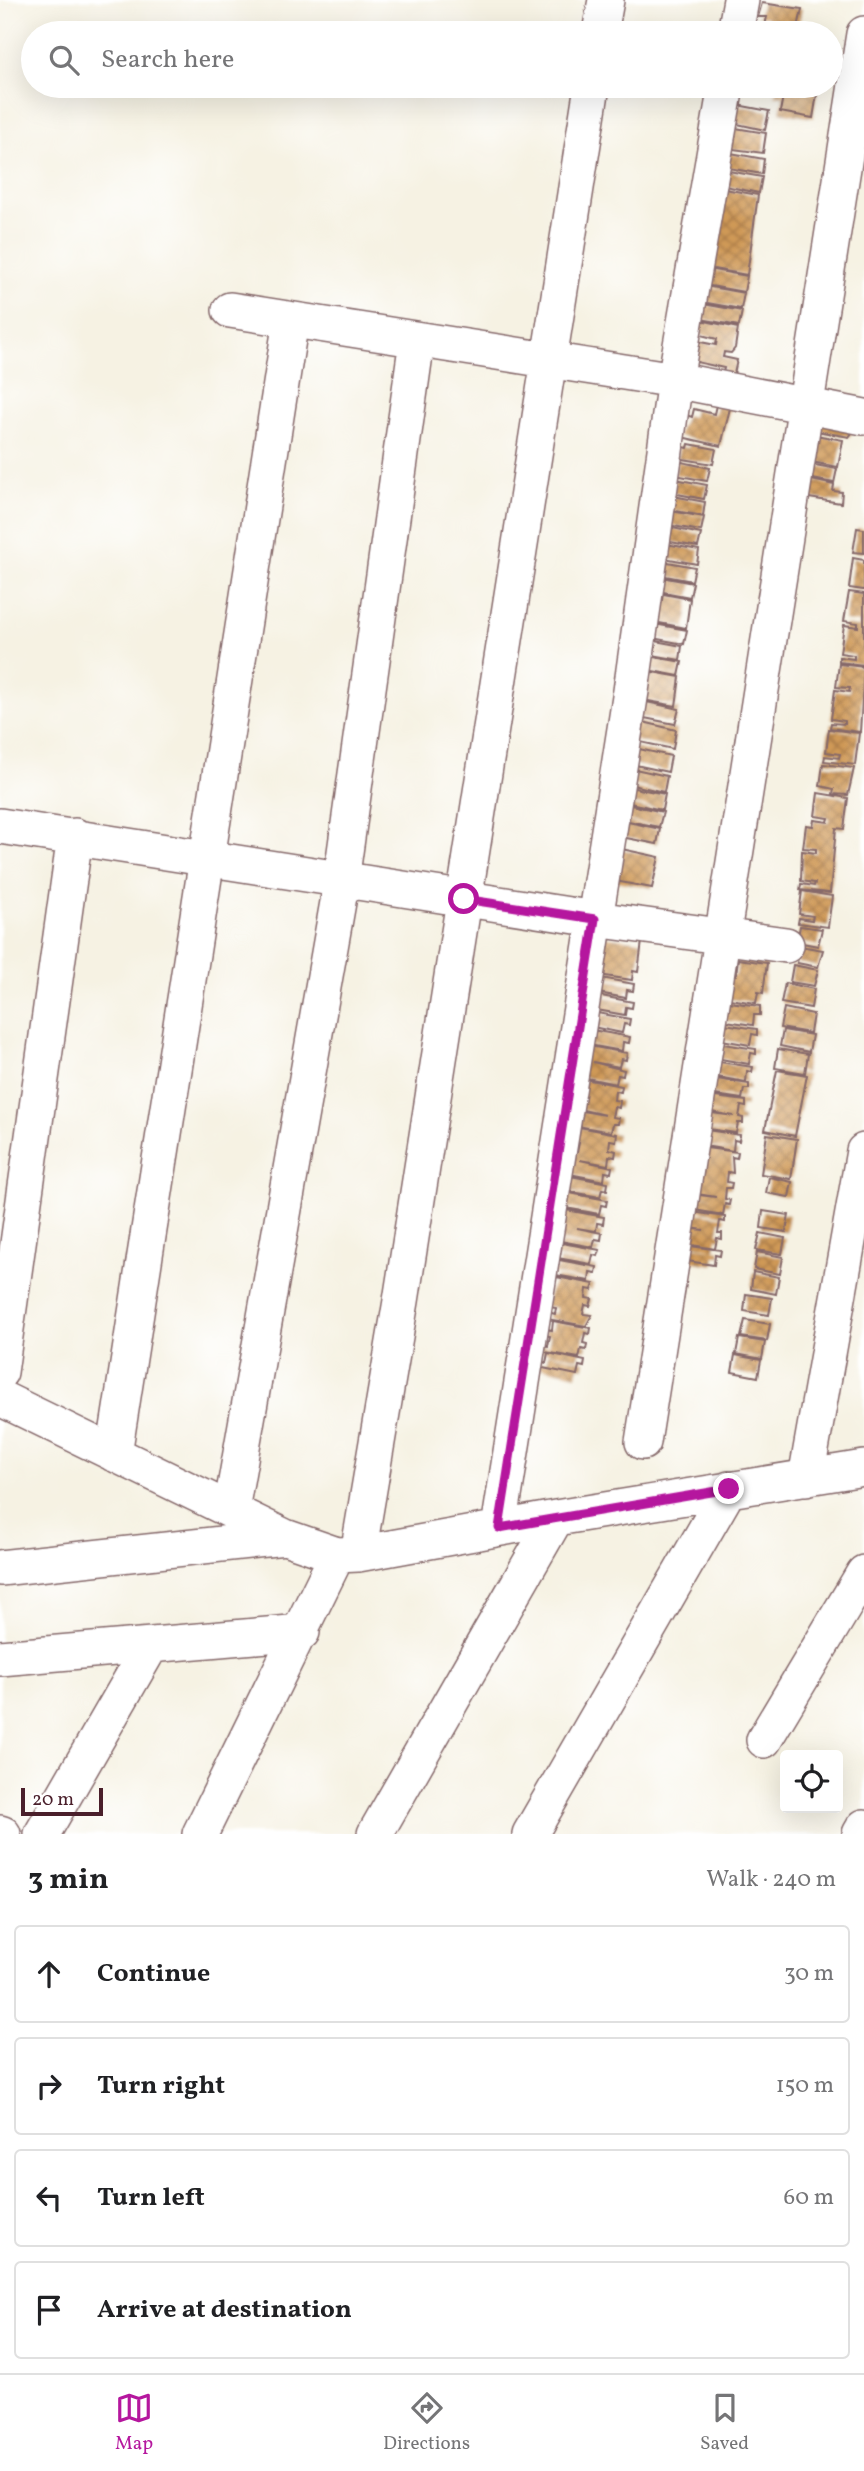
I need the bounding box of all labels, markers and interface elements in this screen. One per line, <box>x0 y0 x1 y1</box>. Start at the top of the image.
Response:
search box <box>21 21 843 98</box>
icon: search <box>45 41 83 79</box>
text: Search here <box>101 42 234 78</box>
route start <box>448 883 479 914</box>
route end <box>713 1473 744 1504</box>
map controls <box>780 1750 843 1813</box>
button: locate <box>780 1750 843 1813</box>
scale bar <box>21 1785 103 1817</box>
text: 20 m <box>32 1787 74 1813</box>
text: 3 min <box>28 1859 109 1901</box>
text: Walk · 240 m <box>706 1864 836 1896</box>
icon: ahead <box>30 1955 68 1993</box>
text: Continue <box>97 1956 210 1992</box>
text: 30 m <box>784 1958 834 1990</box>
icon: right <box>30 2067 68 2105</box>
text: Turn right <box>97 2068 225 2104</box>
text: 150 m <box>776 2070 834 2102</box>
icon: left <box>30 2179 68 2217</box>
text: Turn left <box>97 2180 205 2216</box>
text: 60 m <box>784 2182 834 2214</box>
icon: arrive <box>30 2291 68 2329</box>
text: Arrive at destination <box>97 2292 352 2328</box>
tab: Map <box>115 2389 153 2457</box>
tab: Directions <box>383 2389 470 2457</box>
tab: Saved <box>700 2389 749 2457</box>

